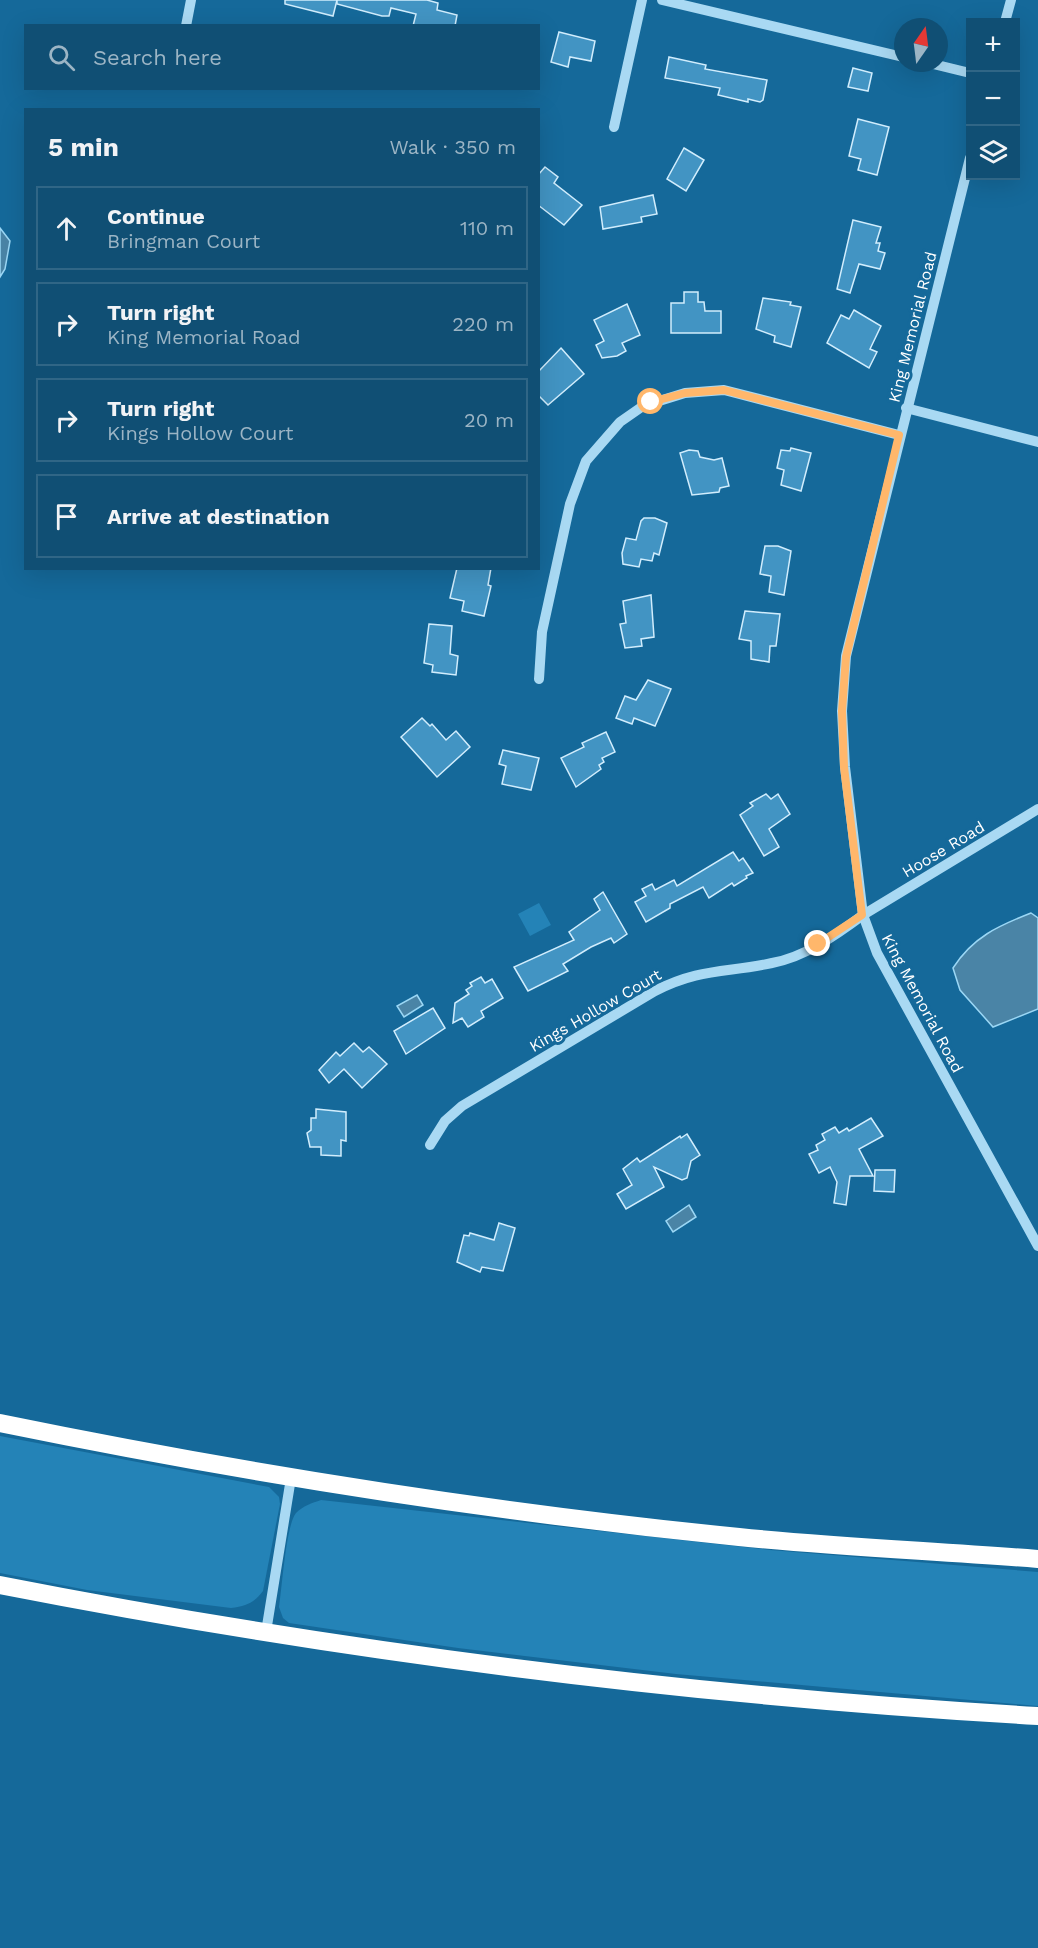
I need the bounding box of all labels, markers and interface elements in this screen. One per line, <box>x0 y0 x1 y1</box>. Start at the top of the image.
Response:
north arrow <box>894 18 948 72</box>
map controls <box>966 18 1020 180</box>
button: + <box>966 18 1020 72</box>
search box <box>24 24 540 90</box>
icon: search <box>45 41 78 74</box>
text: Search here <box>93 45 222 70</box>
button: − <box>966 72 1020 126</box>
button: layers <box>966 126 1020 180</box>
text: 5 min <box>48 132 119 162</box>
text: Walk · 350 m <box>389 135 516 159</box>
text: Continue <box>107 204 205 229</box>
icon: ahead <box>50 212 83 245</box>
text: 110 m <box>460 216 514 240</box>
text: Bringman Court <box>107 229 260 253</box>
street label: King Memorial Road <box>885 250 940 405</box>
text: Turn right <box>107 300 214 325</box>
icon: right <box>50 308 83 341</box>
text: 220 m <box>452 312 514 336</box>
text: King Memorial Road <box>107 325 301 349</box>
route start <box>637 388 663 414</box>
text: Turn right <box>107 396 214 421</box>
icon: right <box>50 404 83 437</box>
text: 20 m <box>464 408 514 432</box>
text: Kings Hollow Court <box>107 421 293 445</box>
icon: arrive <box>50 500 83 533</box>
text: Arrive at destination <box>107 504 330 529</box>
street label: Hoose Road <box>899 817 988 882</box>
route end <box>804 930 830 956</box>
street label: King Memorial Road <box>878 930 967 1076</box>
street label: Kings Hollow Court <box>526 965 665 1056</box>

